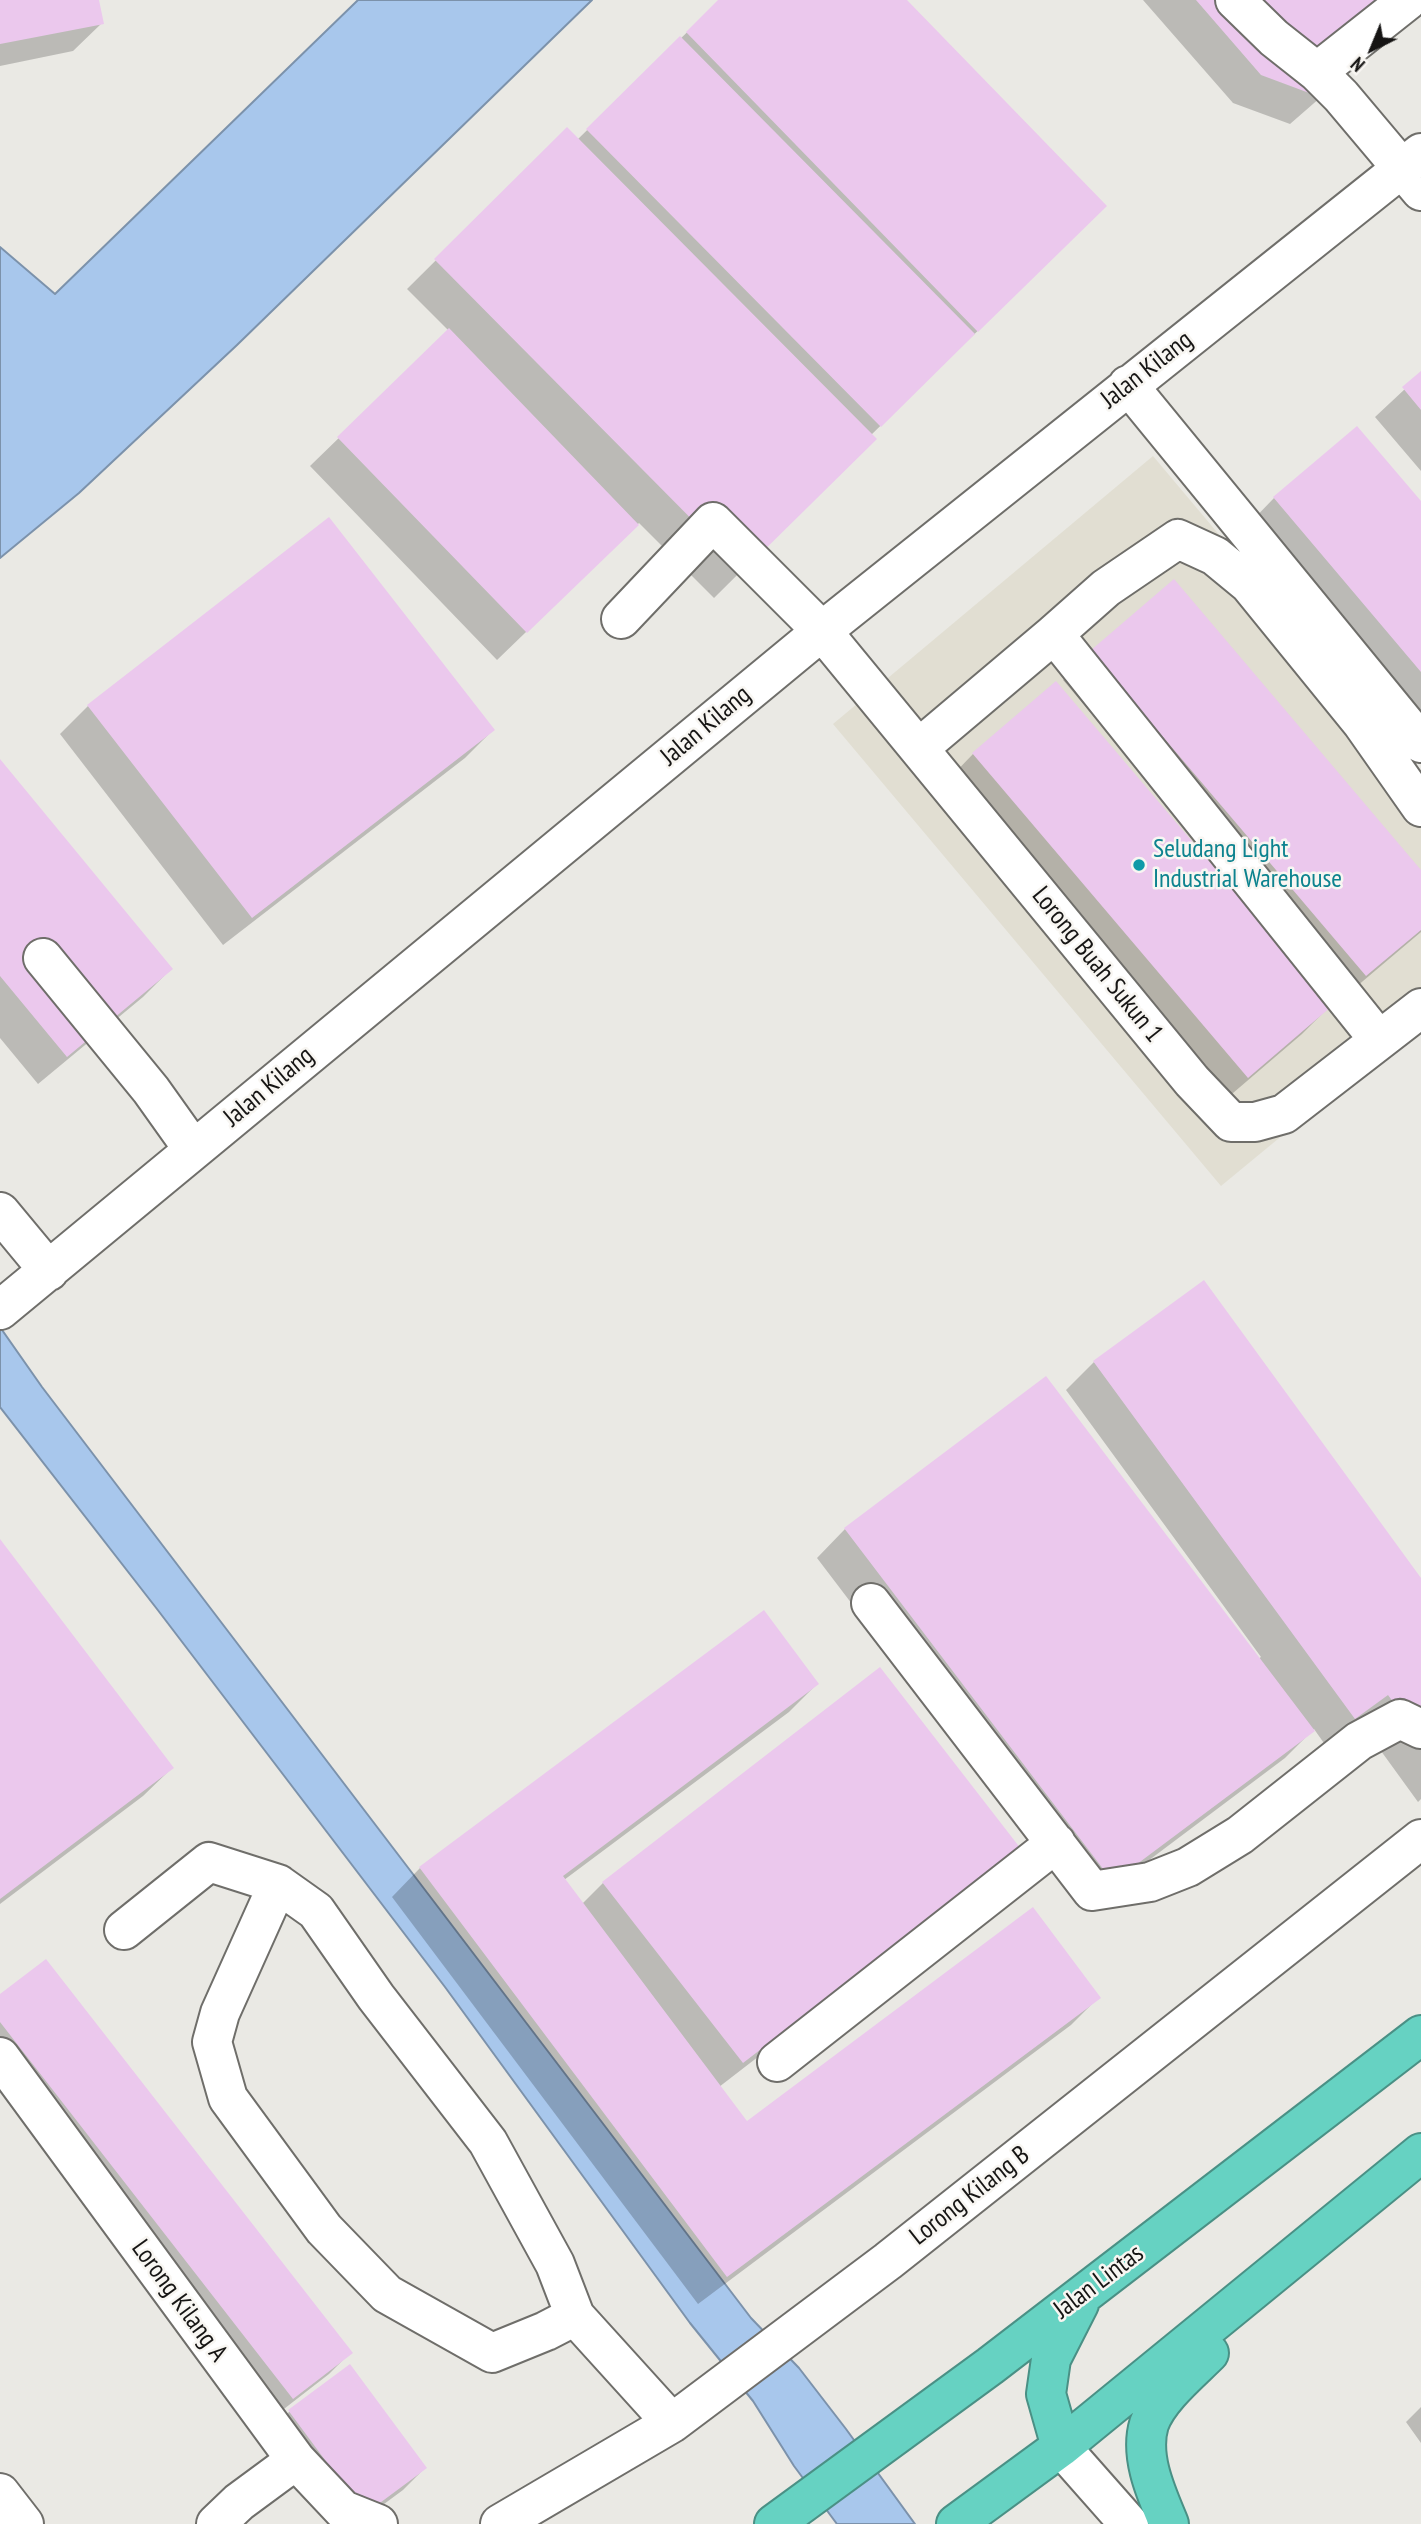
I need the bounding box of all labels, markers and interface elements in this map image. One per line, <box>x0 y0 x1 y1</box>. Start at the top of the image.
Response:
north arrow <box>1337 14 1407 84</box>
text: N <box>1346 52 1370 77</box>
street label: Jalan Kilang <box>1095 325 1199 415</box>
street label: Jalan Kilang <box>655 679 757 773</box>
place label: Seludang Light Industrial Warehouse <box>1153 834 1342 896</box>
marker: Seludang Light Industrial Warehouse <box>1131 857 1147 873</box>
street label: Lorong Buah Sukun 1 <box>1025 881 1169 1049</box>
street label: Jalan Kilang <box>218 1040 320 1134</box>
street label: Lorong Kilang B <box>904 2140 1036 2252</box>
street label: Lorong Kilang A <box>124 2234 234 2368</box>
street label: Jalan Lintas <box>1048 2238 1150 2326</box>

